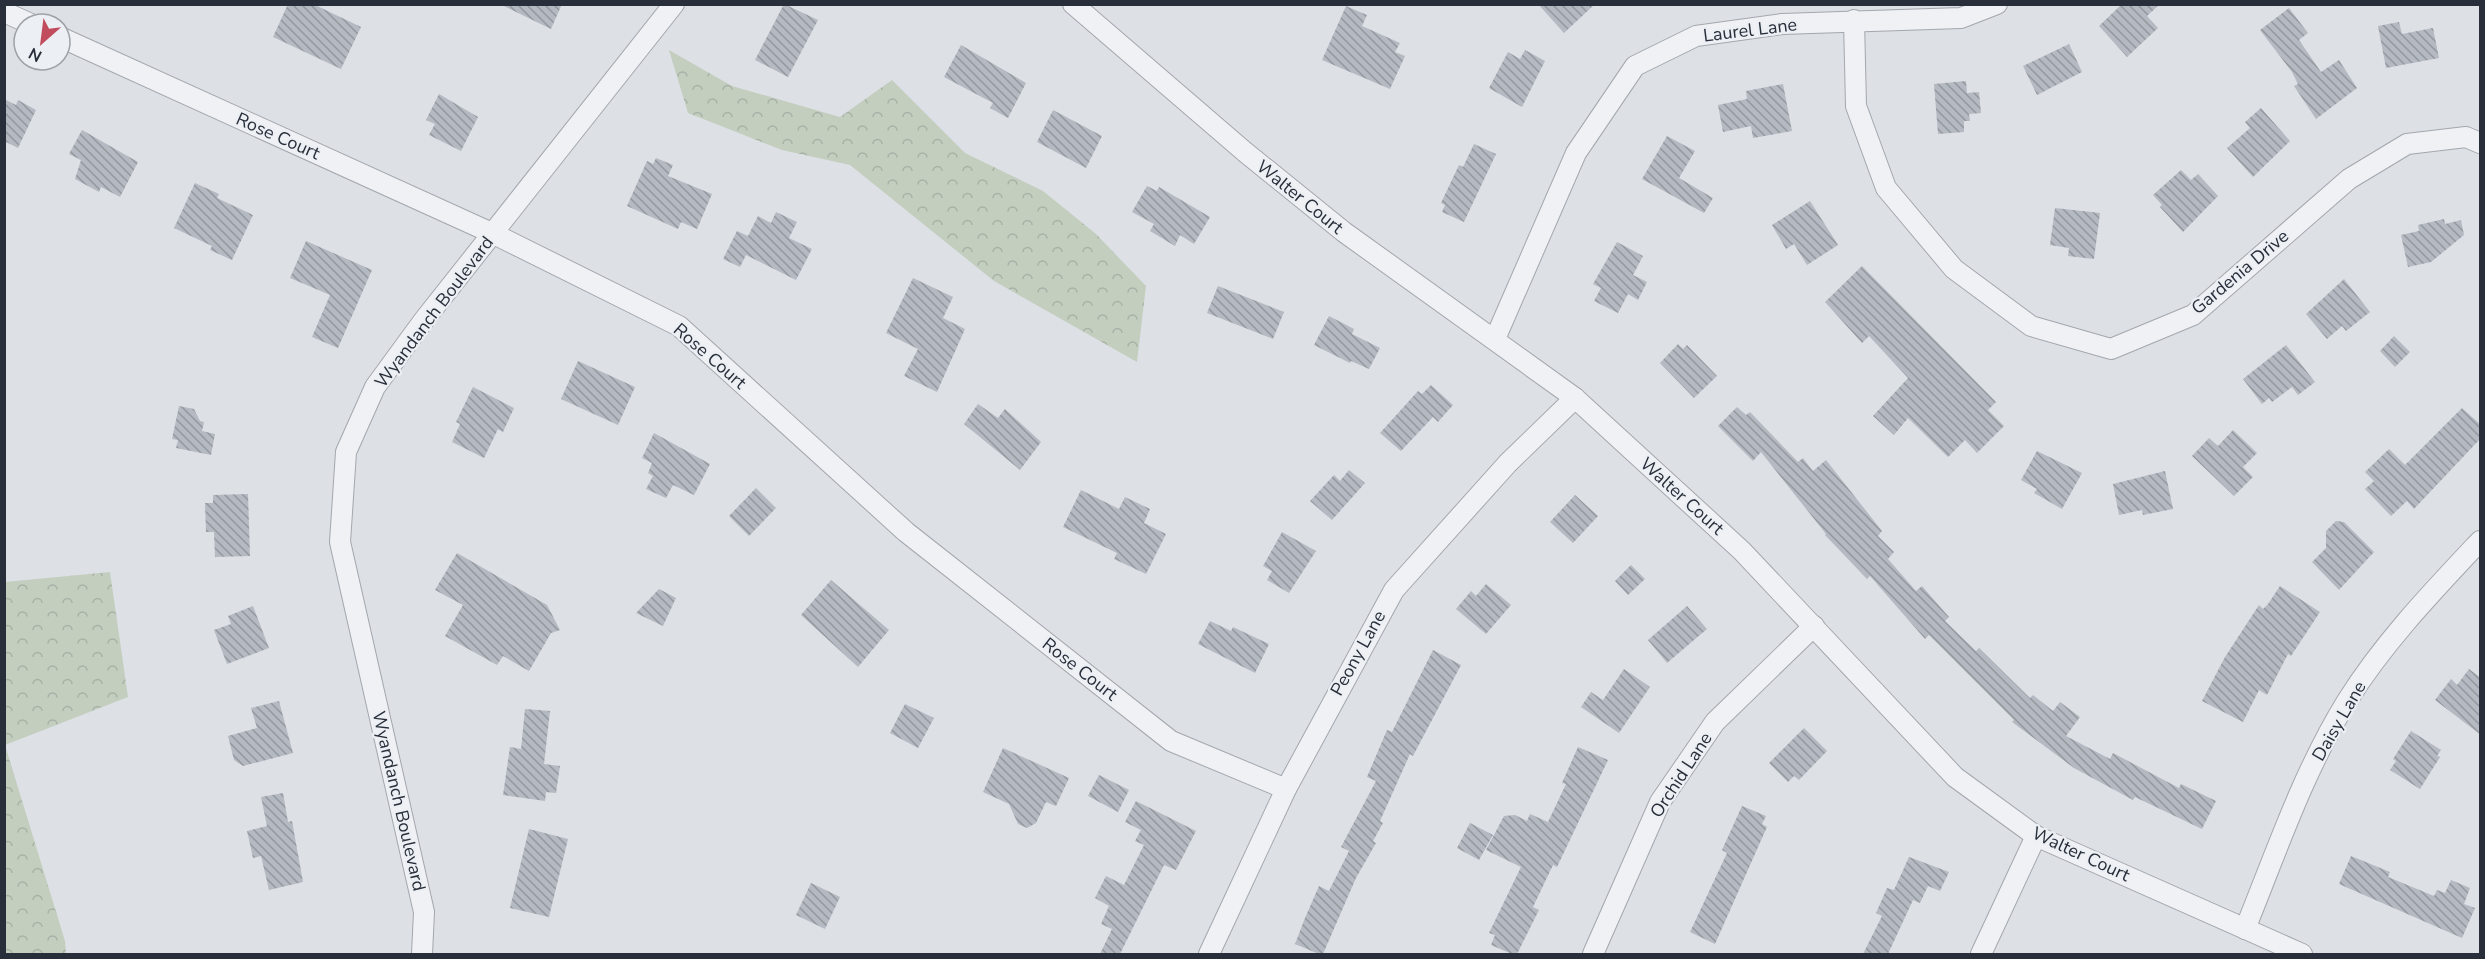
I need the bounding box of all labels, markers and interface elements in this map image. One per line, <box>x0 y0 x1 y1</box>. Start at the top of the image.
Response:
north arrow <box>12 12 72 72</box>
street label: Laurel Lane <box>1702 12 1798 48</box>
text: N <box>25 42 46 67</box>
street label: Rose Court <box>232 107 324 165</box>
street label: Walter Court <box>1252 155 1349 240</box>
street label: Gardenia Drive <box>2186 224 2294 320</box>
street label: Wyandanch Boulevard <box>369 231 499 393</box>
street label: Rose Court <box>668 318 752 395</box>
street label: Walter Court <box>1635 452 1730 541</box>
street label: Peony Lane <box>1325 606 1391 700</box>
street label: Rose Court <box>1037 632 1123 706</box>
street label: Daisy Lane <box>2306 677 2372 765</box>
street label: Wyandanch Boulevard <box>367 709 431 893</box>
street label: Orchid Lane <box>1644 728 1718 822</box>
street label: Walter Court <box>2028 821 2134 887</box>

